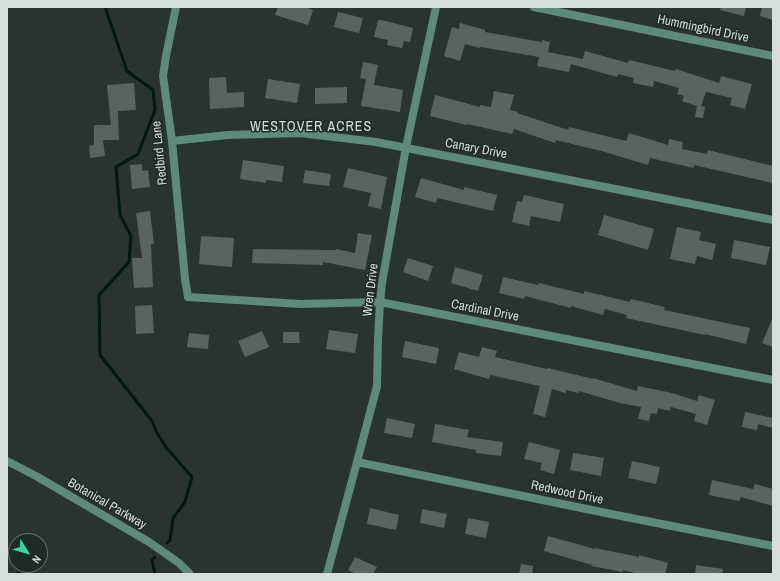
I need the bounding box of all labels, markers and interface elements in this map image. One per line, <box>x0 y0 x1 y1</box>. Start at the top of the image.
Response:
street label: Hummingbird Drive <box>656 12 750 46</box>
district label: WESTOVER ACRES <box>250 119 372 135</box>
street label: Redbird Lane <box>149 120 171 186</box>
street label: Canary Drive <box>444 135 508 163</box>
street label: Wren Drive <box>360 262 382 318</box>
street label: Cardinal Drive <box>450 297 520 325</box>
street label: Botanical Parkway <box>65 475 149 533</box>
street label: Redwood Drive <box>529 478 605 508</box>
north arrow <box>8 533 48 573</box>
text: N <box>29 553 44 566</box>

